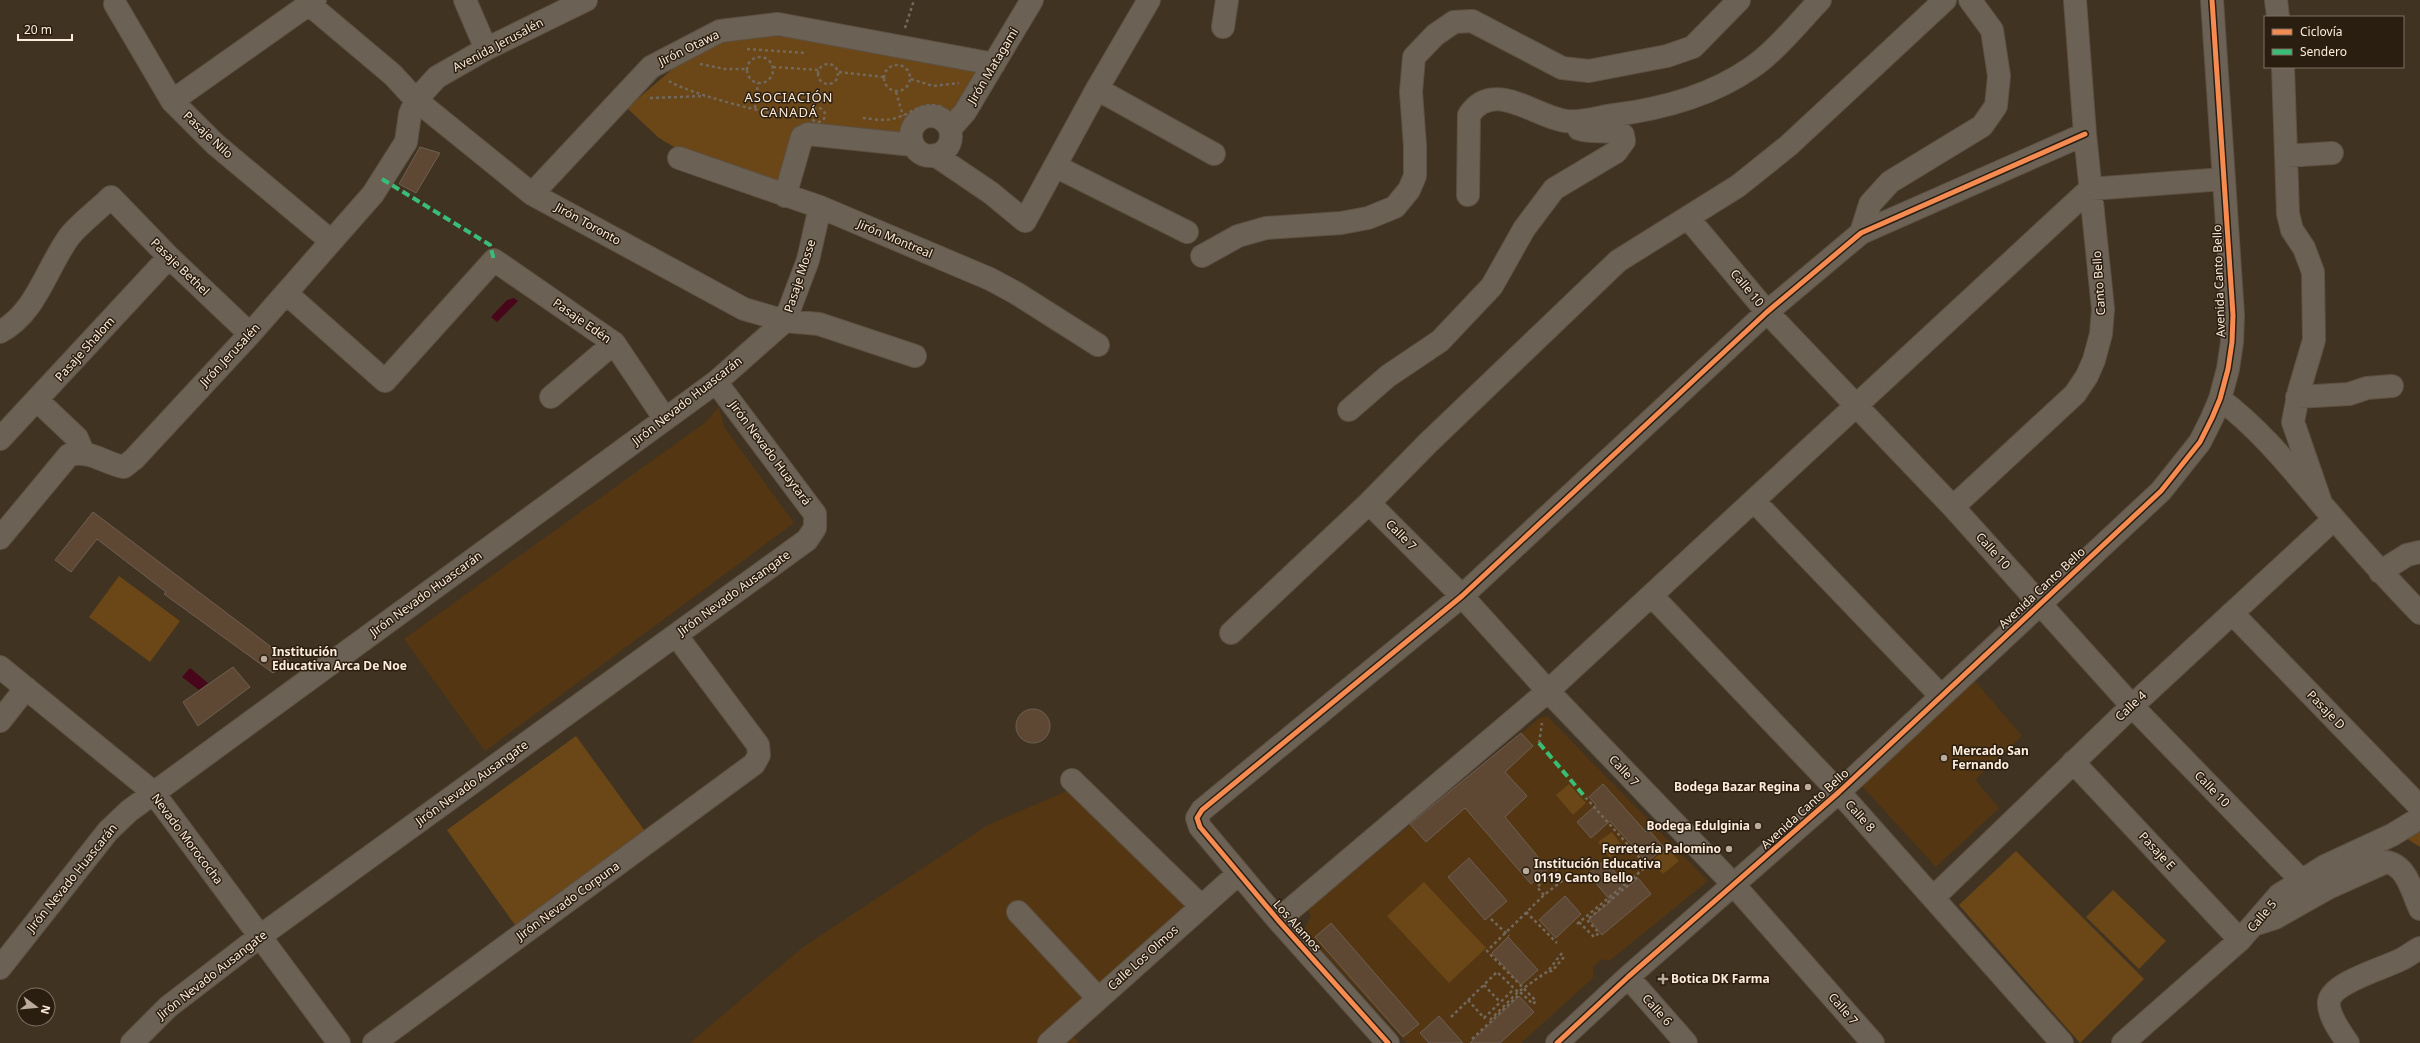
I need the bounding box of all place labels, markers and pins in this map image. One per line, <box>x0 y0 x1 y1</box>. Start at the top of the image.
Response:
place label: Institución Educativa Arca De Noe <box>272 643 407 674</box>
marker: Institución Educativa Arca De Noe <box>259 654 269 664</box>
place label: Mercado San Fernando <box>1952 742 2029 773</box>
marker: Mercado San Fernando <box>1939 753 1949 763</box>
place label: Bodega Bazar Regina <box>1674 778 1800 795</box>
marker: Bodega Bazar Regina <box>1803 782 1813 792</box>
place label: Bodega Edulginia <box>1646 817 1750 834</box>
marker: Bodega Edulginia <box>1753 821 1763 831</box>
place label: Ferretería Palomino <box>1602 840 1721 857</box>
marker: Ferretería Palomino <box>1724 844 1734 854</box>
place label: Institución Educativa 0119 Canto Bello <box>1534 855 1661 886</box>
marker: Institución Educativa 0119 Canto Bello <box>1521 866 1531 876</box>
place label: Botica DK Farma <box>1671 970 1770 987</box>
marker: Botica DK Farma <box>1658 974 1668 984</box>

